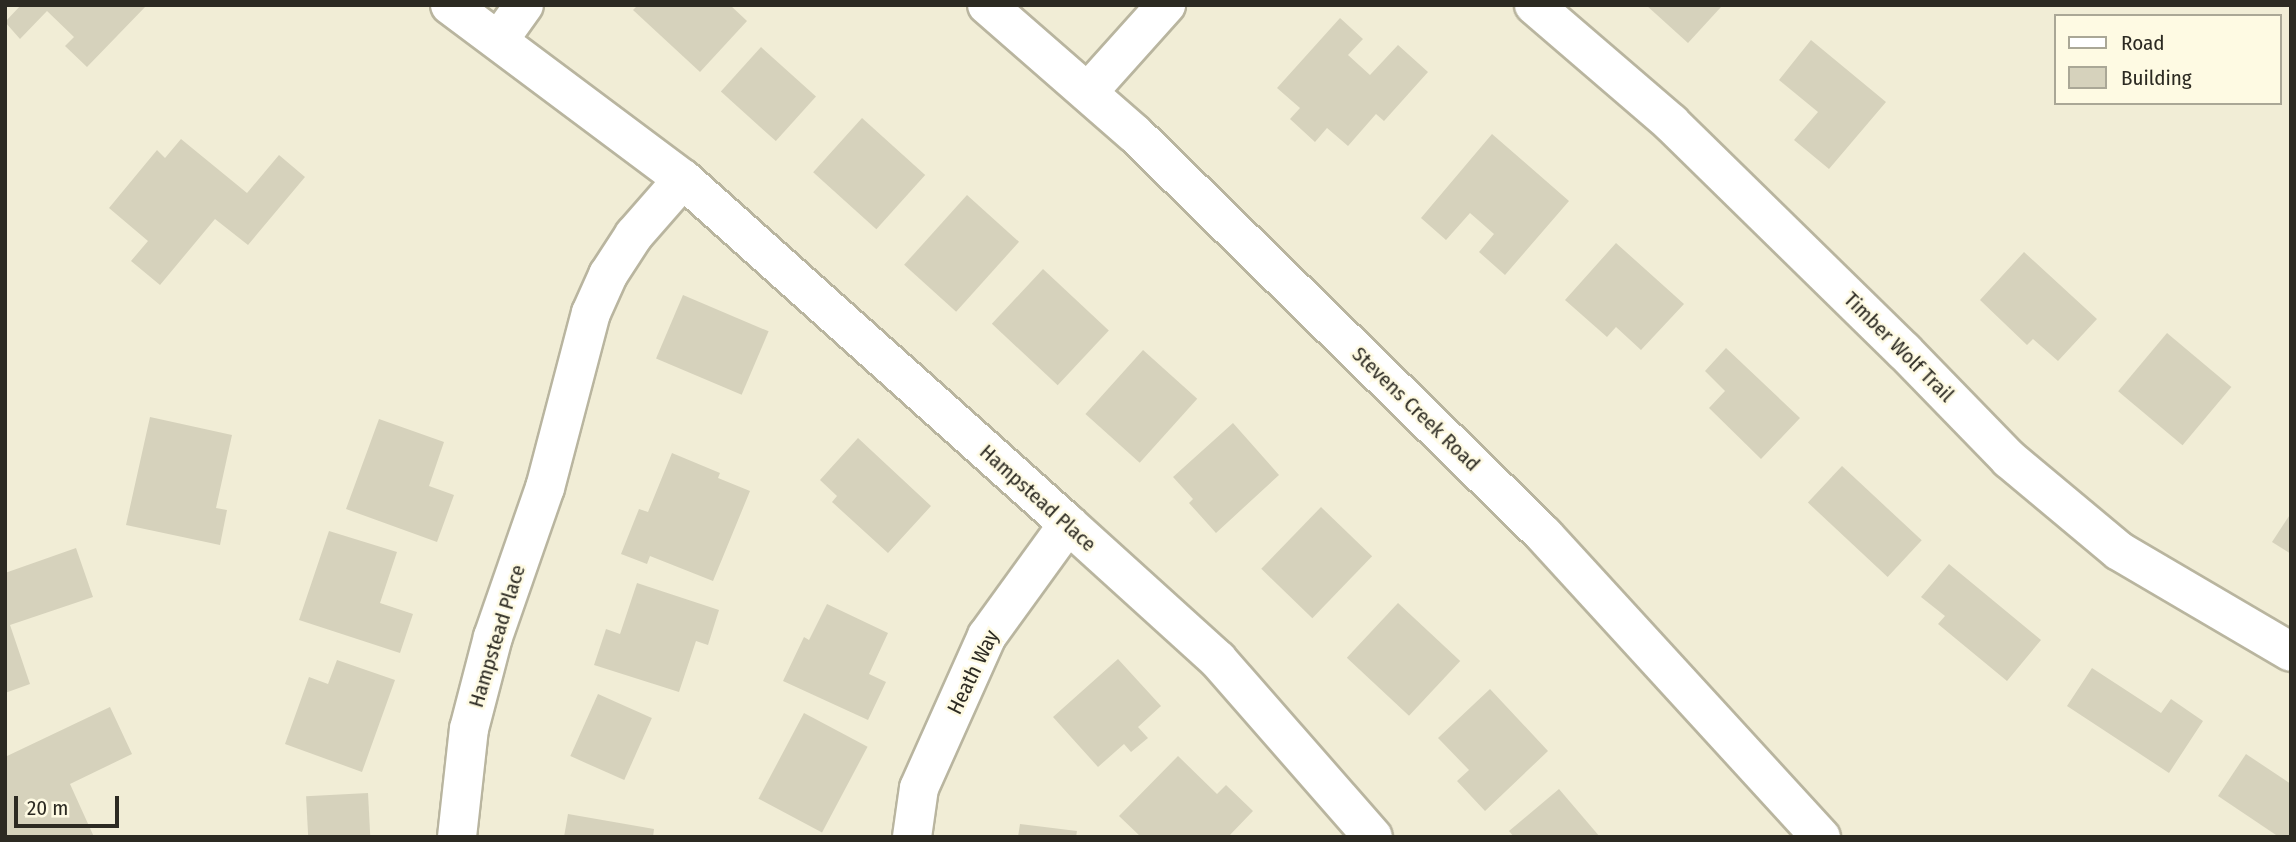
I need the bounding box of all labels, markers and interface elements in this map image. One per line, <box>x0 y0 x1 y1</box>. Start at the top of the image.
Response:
legend <box>2054 14 2282 105</box>
text: Road <box>2121 30 2165 56</box>
text: Building <box>2121 65 2192 91</box>
street label: Timber Wolf Trail <box>1839 287 1959 407</box>
street label: Stevens Creek Road <box>1347 342 1485 476</box>
street label: Hampstead Place <box>975 439 1101 557</box>
street label: Hampstead Place <box>463 562 531 710</box>
street label: Heath Way <box>942 626 1004 718</box>
scale bar <box>18 782 122 826</box>
text: 20 m <box>27 795 68 821</box>

